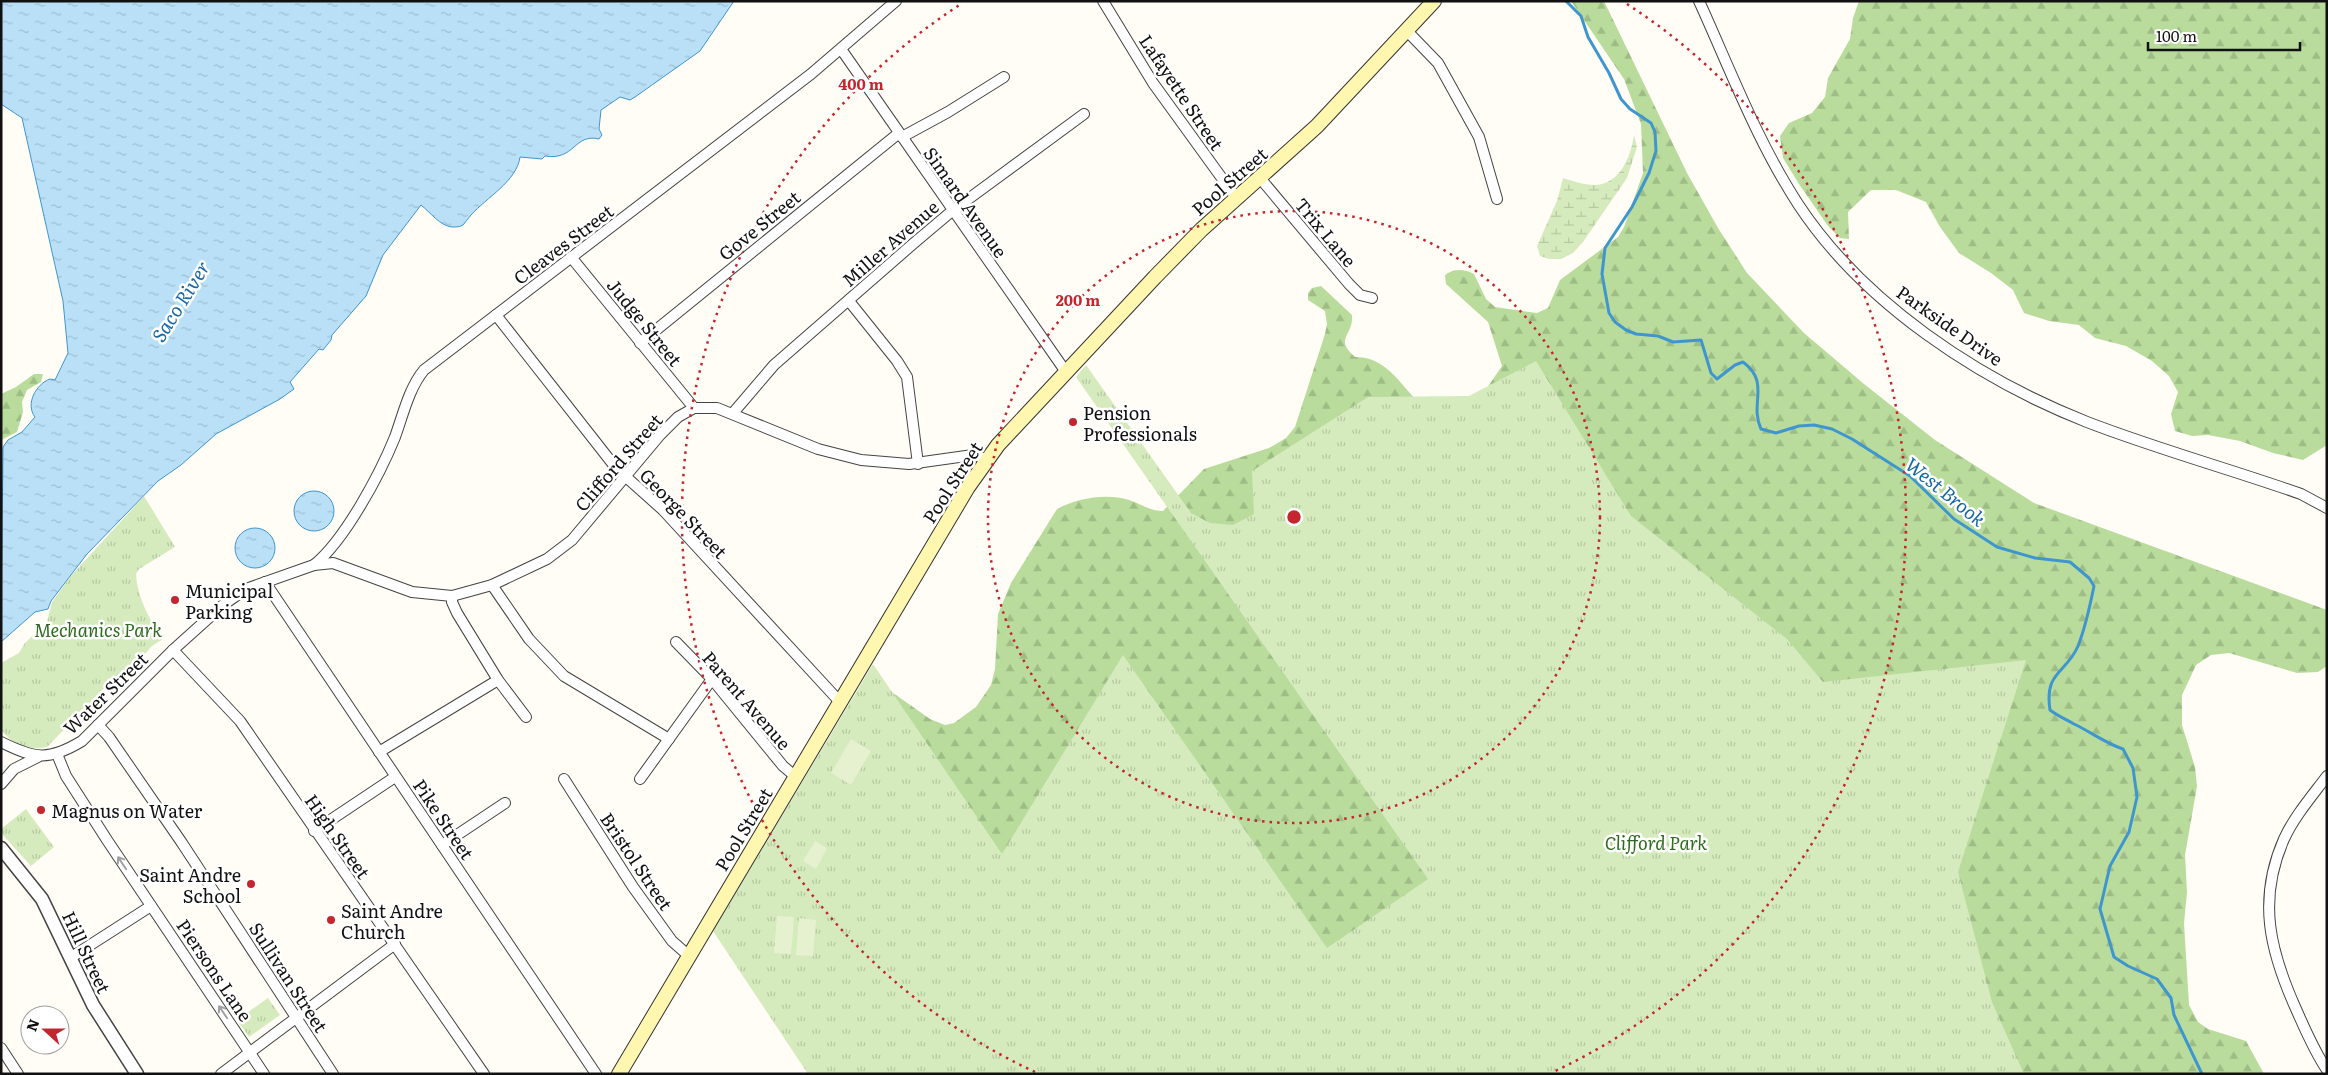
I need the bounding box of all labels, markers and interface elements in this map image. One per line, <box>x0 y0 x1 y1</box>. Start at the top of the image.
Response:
scale bar <box>2148 20 2300 52</box>
text: 100 m <box>2156 24 2197 47</box>
street label: Lafayette Street <box>1133 29 1231 156</box>
text: 400 m <box>838 72 884 95</box>
street label: Pool Street <box>1185 140 1273 222</box>
street label: Simard Avenue <box>918 141 1014 263</box>
street label: Gove Street <box>712 183 806 266</box>
street label: Trix Lane <box>1289 191 1363 273</box>
street label: Miller Avenue <box>836 193 944 293</box>
street label: Cleaves Street <box>507 197 619 291</box>
water label: Saco River <box>144 255 216 347</box>
street label: Judge Street <box>601 272 689 372</box>
street label: Parkside Drive <box>1891 278 2009 372</box>
text: 200 m <box>1056 288 1100 311</box>
place label: Pension Professionals <box>1083 399 1197 447</box>
street label: Clifford Street <box>568 407 669 517</box>
marker: Pension Professionals <box>1067 416 1079 428</box>
street label: Pool Street <box>915 435 989 528</box>
water label: West Brook <box>1900 450 1993 533</box>
street label: George Street <box>634 462 734 565</box>
centre of rings <box>1285 508 1303 526</box>
place label: Municipal Parking <box>185 577 273 625</box>
marker: Municipal Parking <box>169 594 181 606</box>
park label: Mechanics Park <box>34 616 162 643</box>
street label: Water Street <box>57 645 154 740</box>
street label: Parent Avenue <box>696 645 798 755</box>
street label: Pike Street <box>407 773 481 865</box>
street label: Pool Street <box>708 782 779 876</box>
street label: High Street <box>299 788 378 884</box>
place label: Magnus on Water <box>51 797 203 824</box>
marker: Magnus on Water <box>35 804 47 816</box>
street label: Bristol Street <box>594 807 680 916</box>
park label: Clifford Park <box>1605 829 1707 856</box>
one-way arrow <box>117 856 127 870</box>
place label: Saint Andre School <box>139 861 241 909</box>
marker: Saint Andre School <box>245 878 257 890</box>
place label: Saint Andre Church <box>341 897 443 945</box>
street label: Hill Street <box>56 906 118 998</box>
street label: Piersons Lane <box>171 913 259 1027</box>
marker: Saint Andre Church <box>325 914 337 926</box>
street label: Sullivan Street <box>243 917 335 1038</box>
north arrow <box>20 1005 70 1055</box>
one-way arrow <box>218 1005 228 1019</box>
text: N <box>20 1016 43 1034</box>

